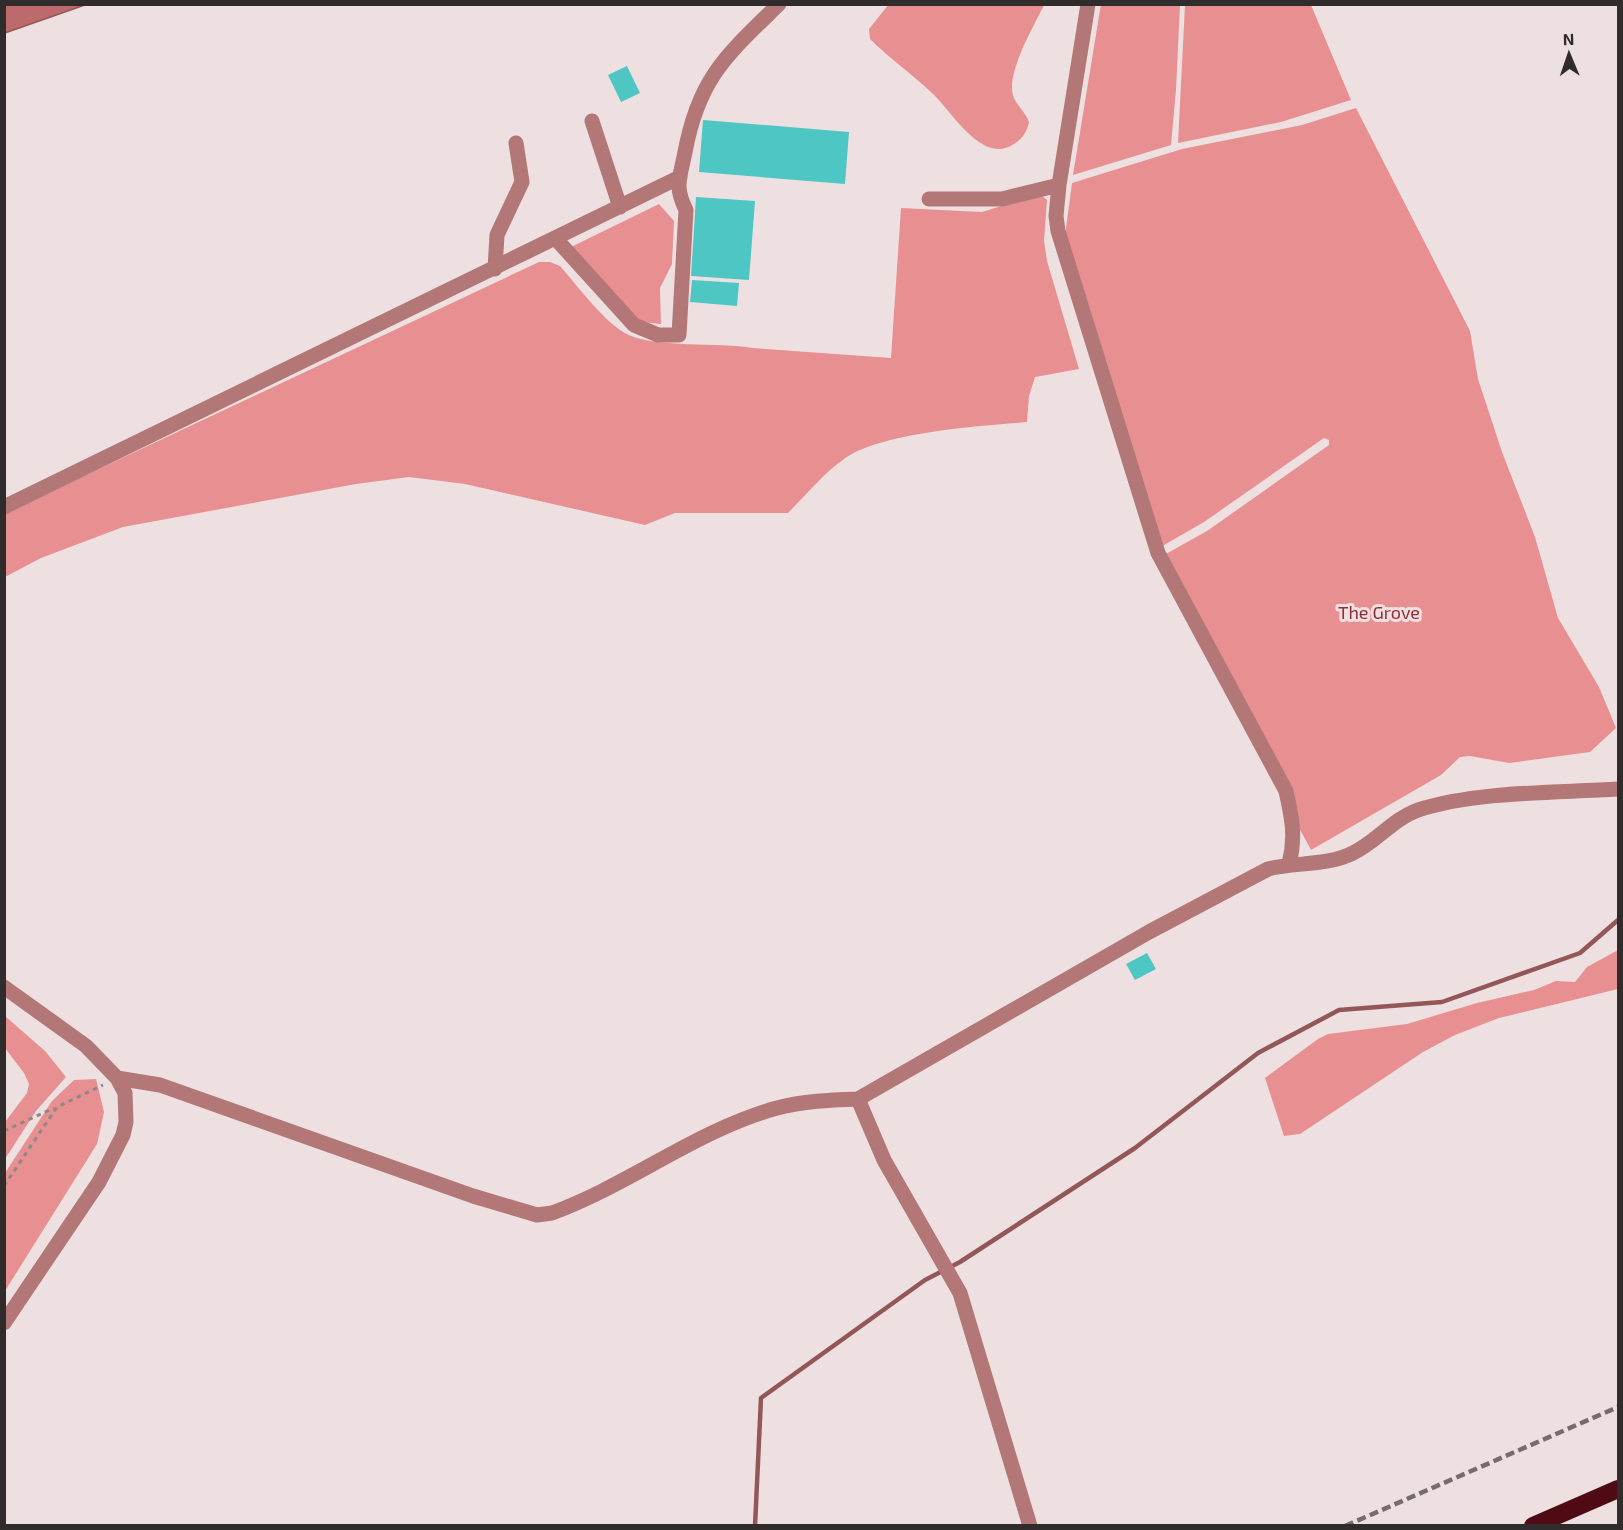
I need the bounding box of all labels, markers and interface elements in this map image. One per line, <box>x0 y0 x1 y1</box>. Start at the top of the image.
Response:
north arrow <box>1539 24 1599 84</box>
text: N <box>1562 29 1575 48</box>
park label: The Grove <box>1338 601 1420 623</box>

